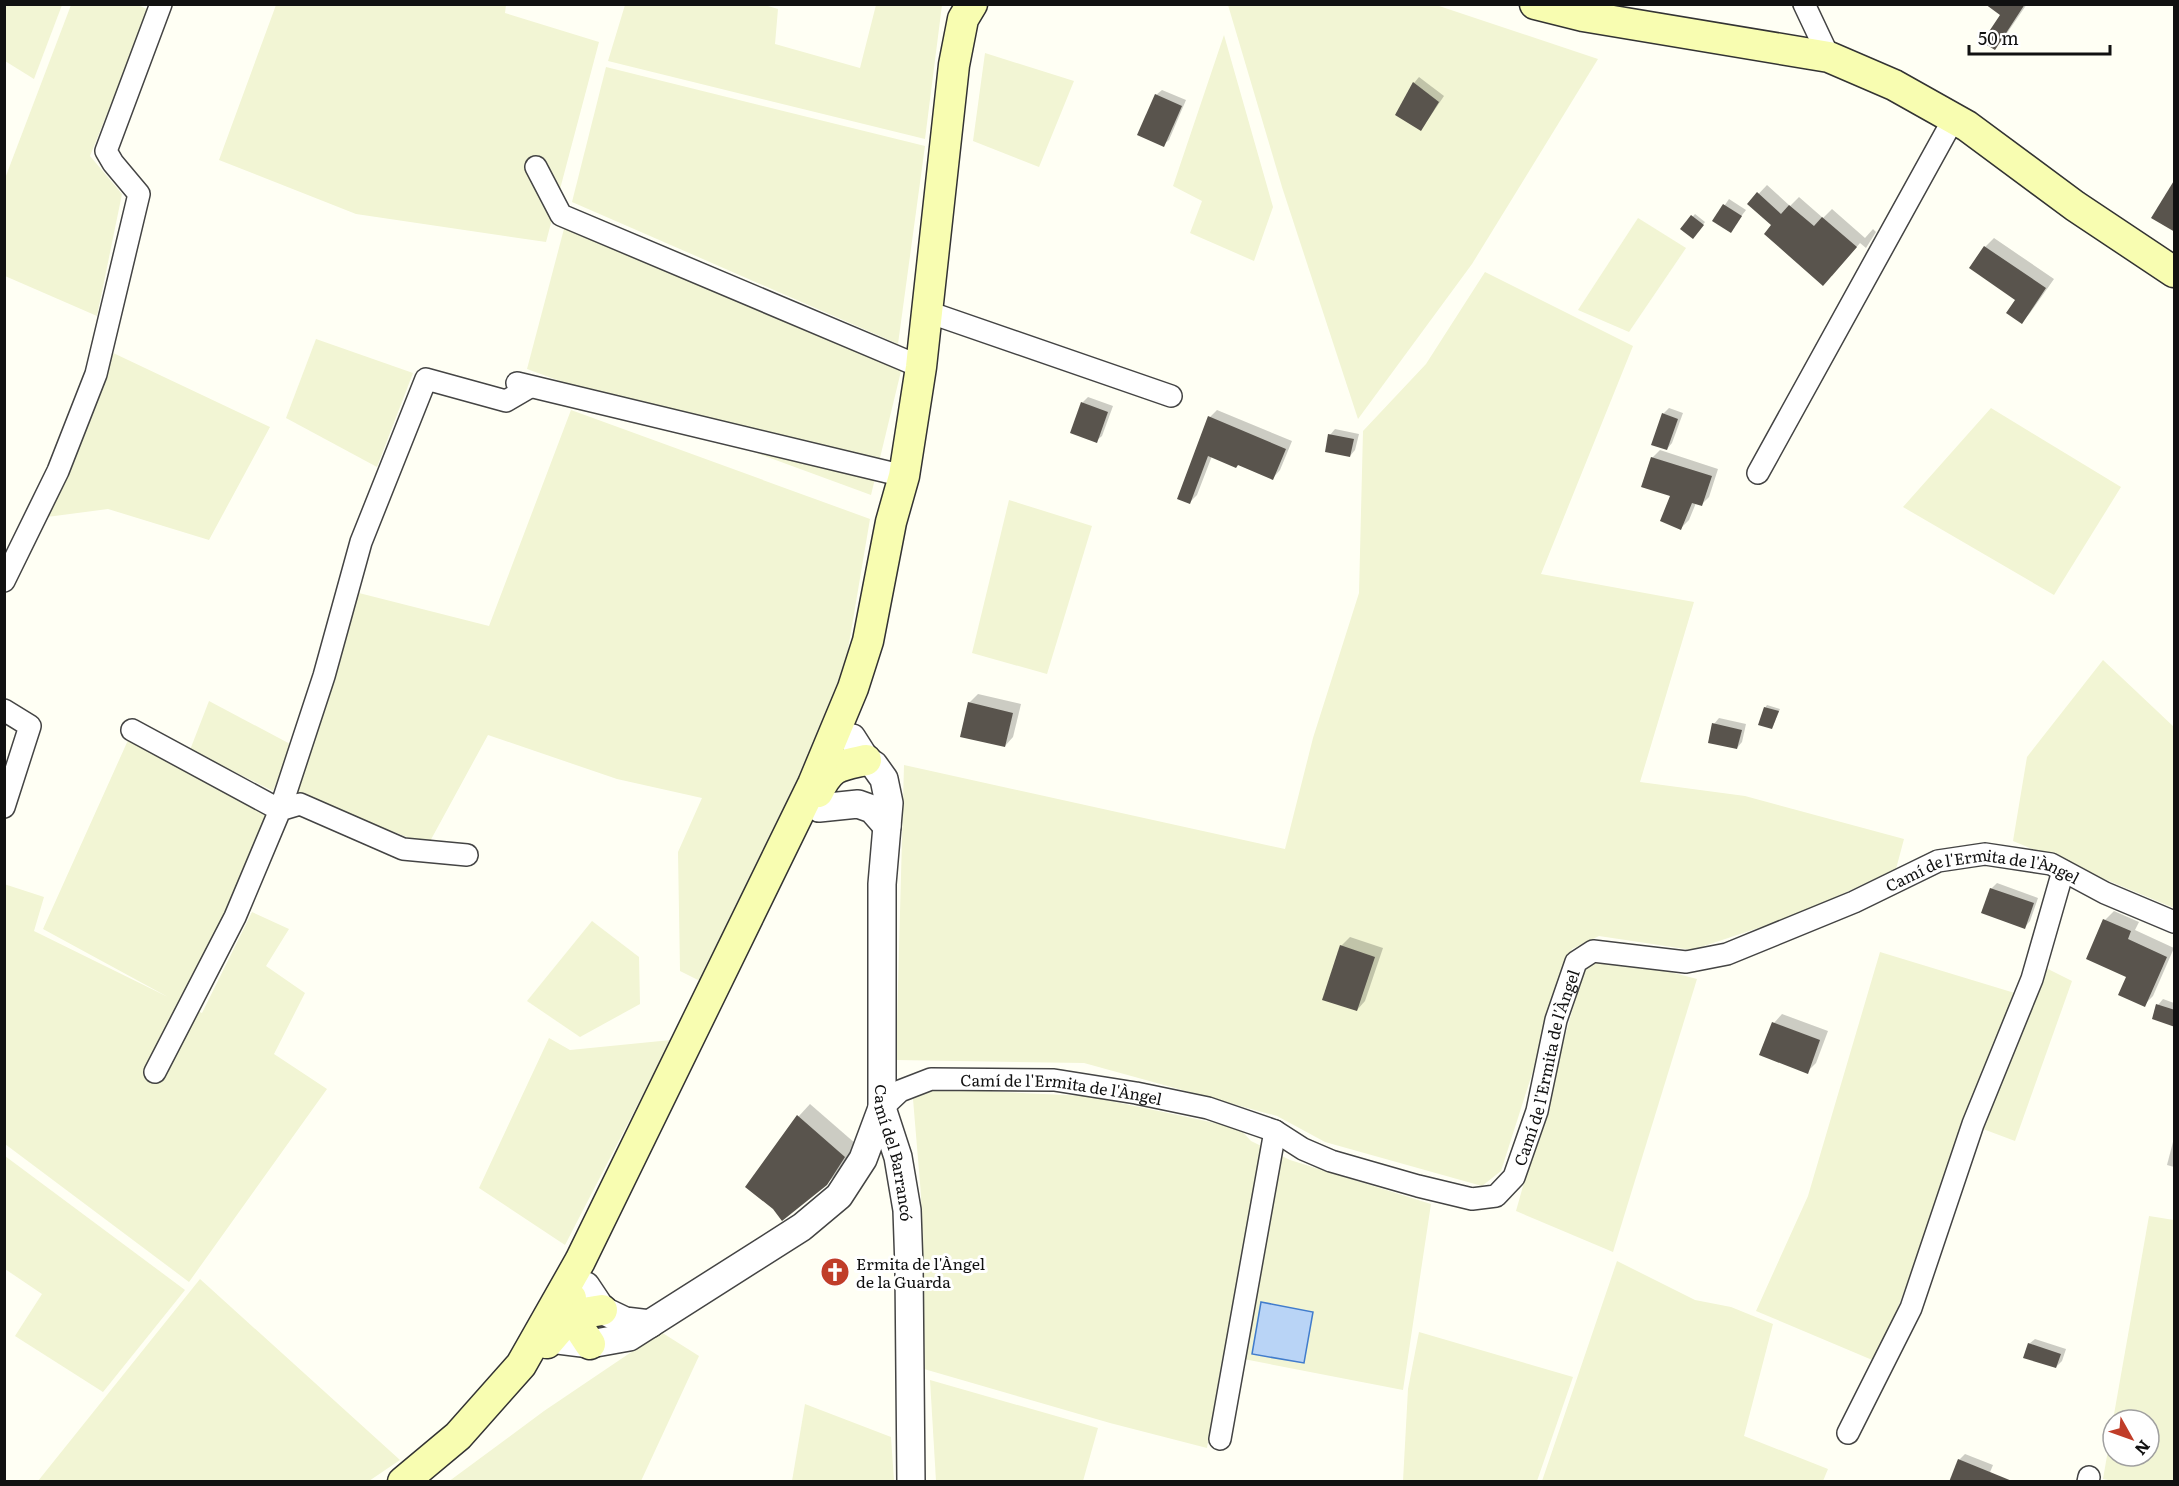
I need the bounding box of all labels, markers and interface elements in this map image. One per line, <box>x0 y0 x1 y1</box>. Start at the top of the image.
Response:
scale bar <box>1969 18 2110 56</box>
text: 50 m <box>1978 24 2019 51</box>
text: Camí de l'Ermita de l'Àngel <box>1881 842 2084 897</box>
street label: Camí de l'Ermita de l'Àngel <box>1880 873 2084 899</box>
street label: Camí de l'Ermita de l'Àngel <box>1507 966 1585 1169</box>
street label: Camí de l'Ermita de l'Àngel <box>960 1067 1164 1110</box>
street label: Camí del Barrancó <box>869 1084 919 1222</box>
place label: Ermita de l'Àngel de la Guarda <box>856 1251 985 1293</box>
church icon: Ermita de l'Àngel de la Guarda <box>819 1256 851 1288</box>
north arrow <box>2101 1408 2161 1468</box>
text: N <box>2130 1435 2157 1461</box>

